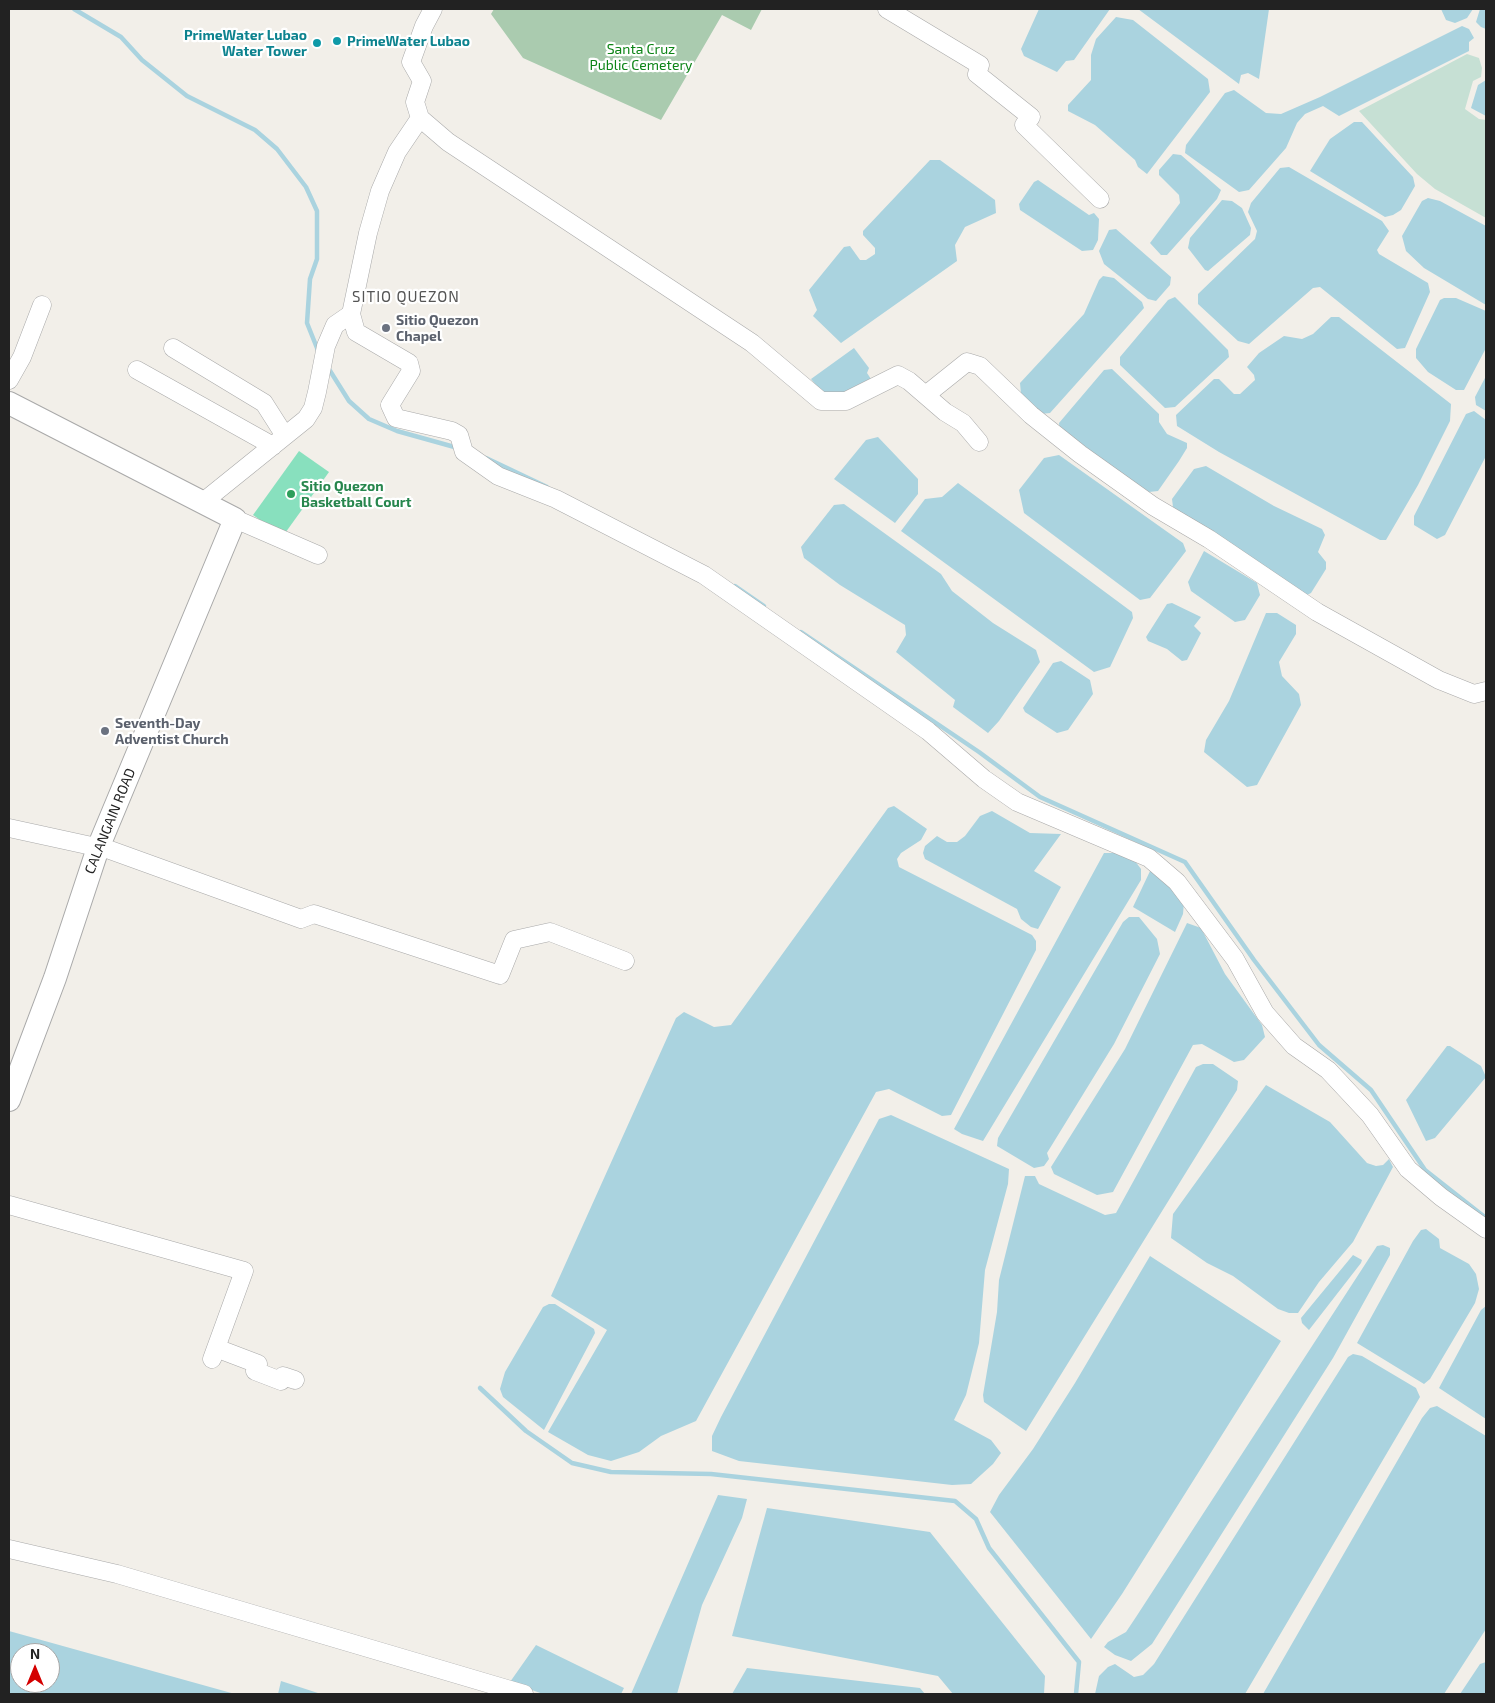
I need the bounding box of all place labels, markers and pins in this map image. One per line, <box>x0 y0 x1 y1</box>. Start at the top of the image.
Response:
place label: PrimeWater Lubao Water Tower <box>184 27 307 59</box>
place label: PrimeWater Lubao <box>347 33 470 49</box>
marker: PrimeWater Lubao <box>331 35 343 47</box>
marker: PrimeWater Lubao Water Tower <box>311 37 323 49</box>
place label: Sitio Quezon Chapel <box>396 312 479 344</box>
marker: Sitio Quezon Chapel <box>380 322 392 334</box>
place label: Sitio Quezon Basketball Court <box>301 478 412 511</box>
marker: Sitio Quezon Basketball Court <box>285 488 297 500</box>
place label: Seventh-Day Adventist Church <box>115 715 229 748</box>
marker: Seventh-Day Adventist Church <box>99 725 111 737</box>

